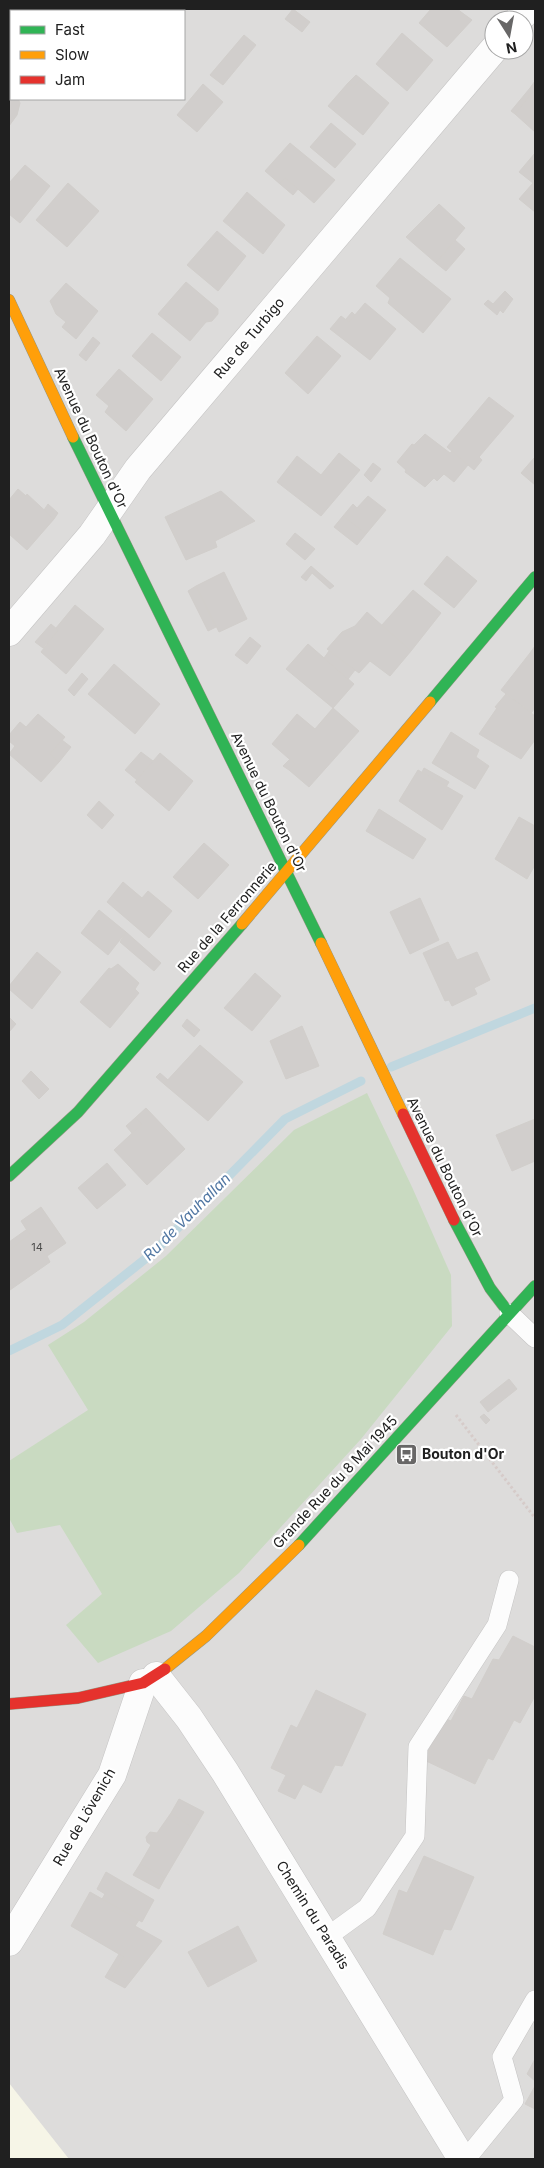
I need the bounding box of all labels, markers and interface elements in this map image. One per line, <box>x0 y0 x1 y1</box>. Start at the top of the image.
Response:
legend <box>10 10 185 100</box>
north arrow <box>484 10 534 60</box>
text: Fast <box>55 20 85 39</box>
text: N <box>505 39 518 58</box>
text: Slow <box>55 45 89 64</box>
text: Jam <box>55 70 85 89</box>
street label: Rue de Turbigo <box>210 294 288 382</box>
street label: Avenue du Bouton d'Or <box>51 365 132 511</box>
street label: Avenue du Bouton d'Or <box>228 729 311 875</box>
street label: Rue de la Ferronnerie <box>174 858 280 976</box>
street label: Avenue du Bouton d'Or <box>404 1094 487 1240</box>
water label: Ru de Vauhallan <box>139 1169 234 1264</box>
house number: 14 <box>31 1240 43 1254</box>
street label: Grande Rue du 8 Mai 1945 <box>269 1412 401 1551</box>
bus stop icon: Bouton d'Or <box>394 1442 418 1466</box>
place label: Bouton d'Or <box>422 1445 505 1462</box>
street label: Rue de Lövenich <box>49 1765 118 1869</box>
street label: Chemin du Paradis <box>273 1857 354 1972</box>

